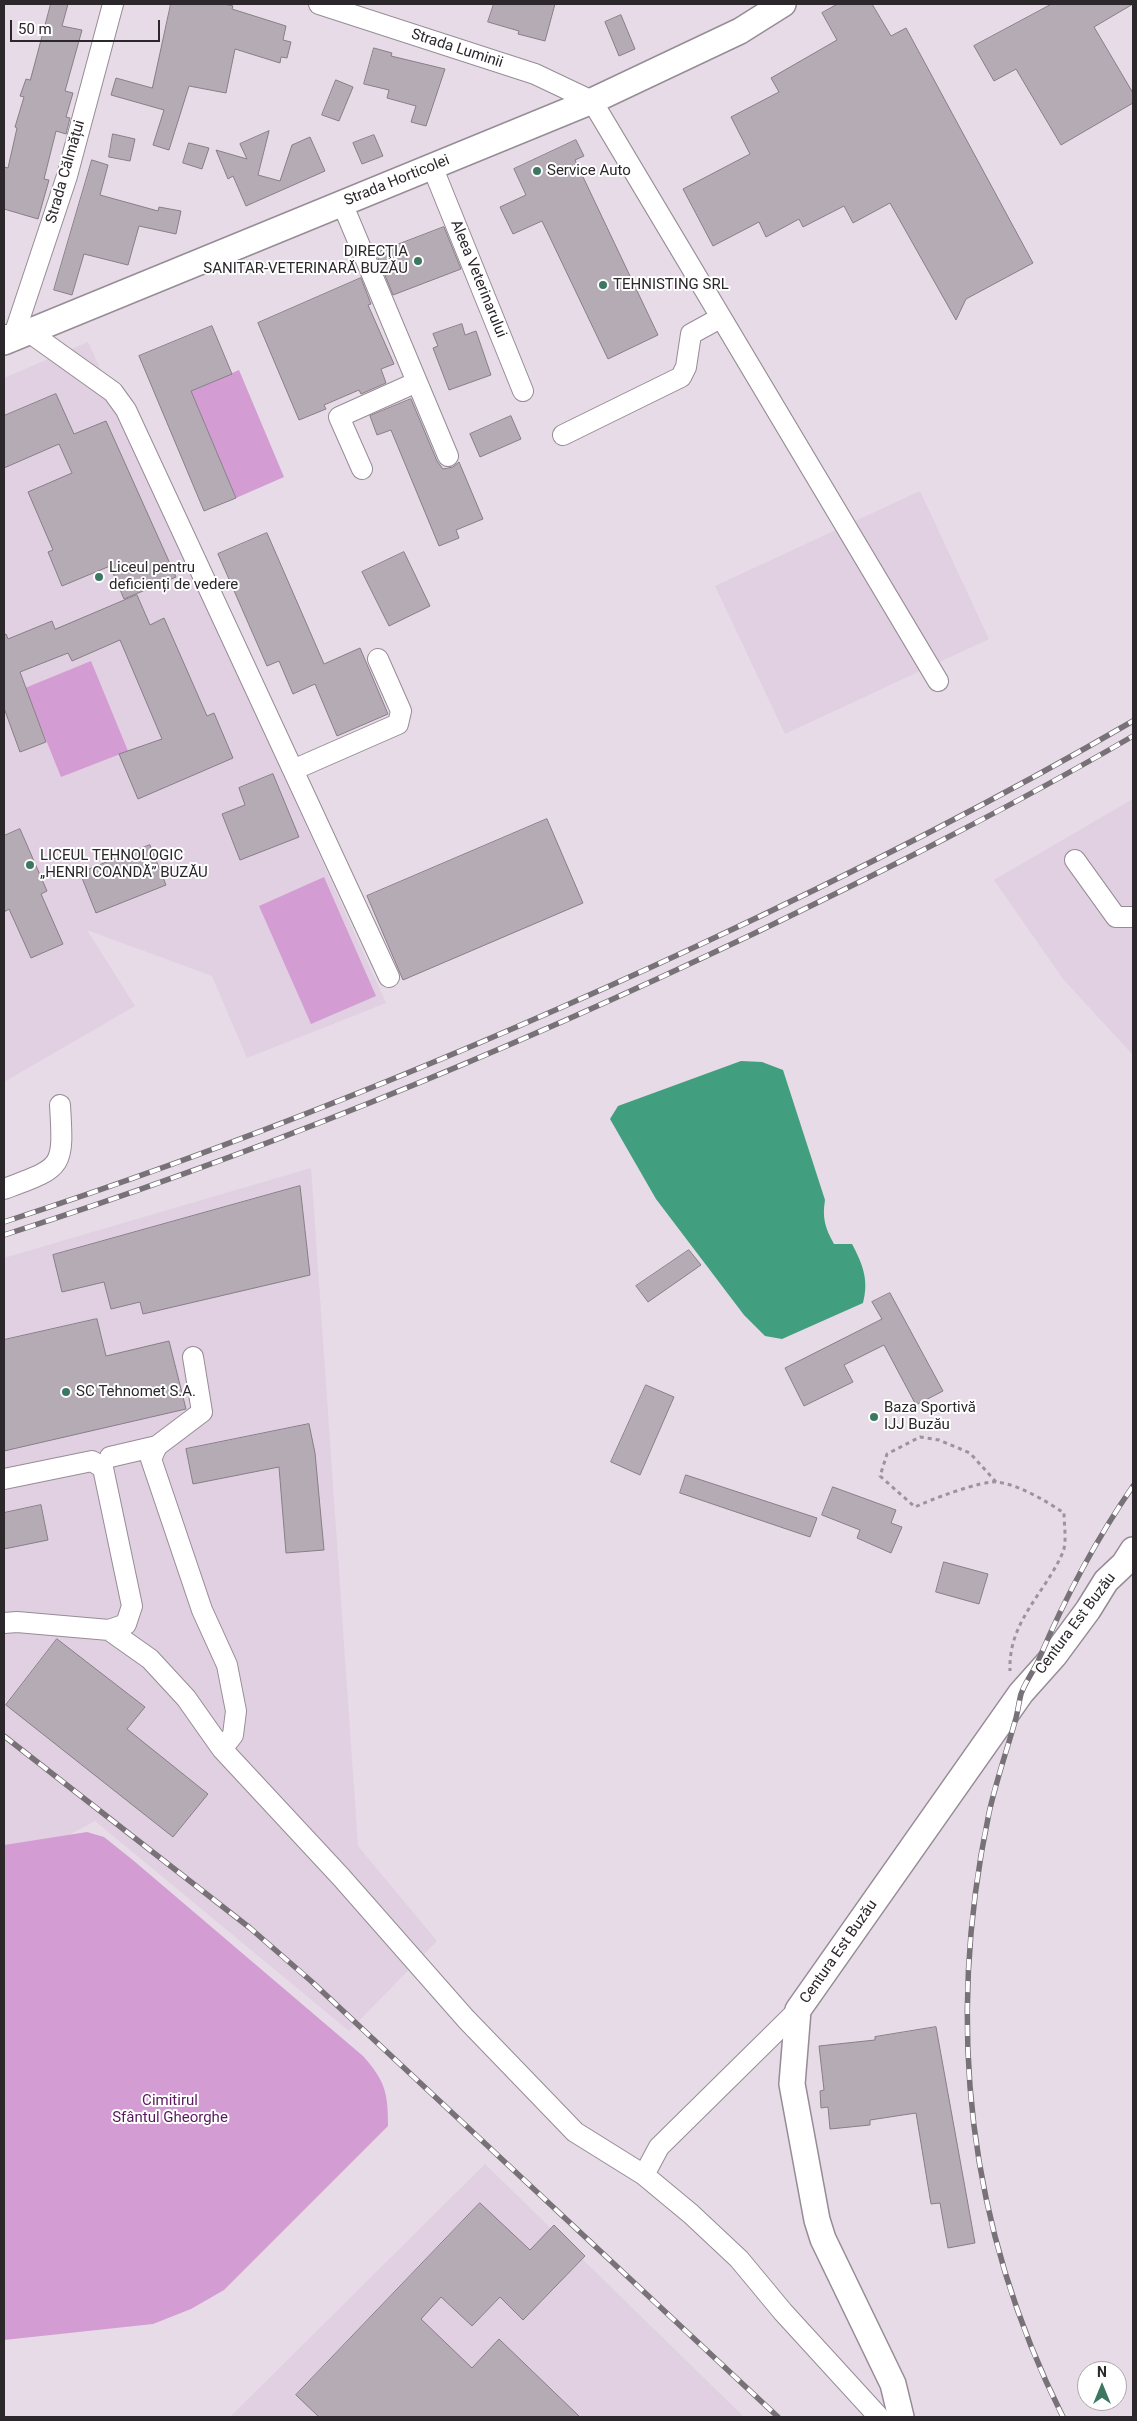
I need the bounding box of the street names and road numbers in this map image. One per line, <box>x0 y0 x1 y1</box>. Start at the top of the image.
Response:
street label: Strada Luminii <box>409 26 505 72</box>
street label: Strada Călmățui <box>43 118 89 226</box>
street label: Strada Horticolei <box>342 152 452 210</box>
street label: Aleea Veterinarului <box>446 218 510 340</box>
street label: Centura Est Buzău <box>1032 1570 1120 1678</box>
street label: Centura Est Buzău <box>797 1897 881 2007</box>

